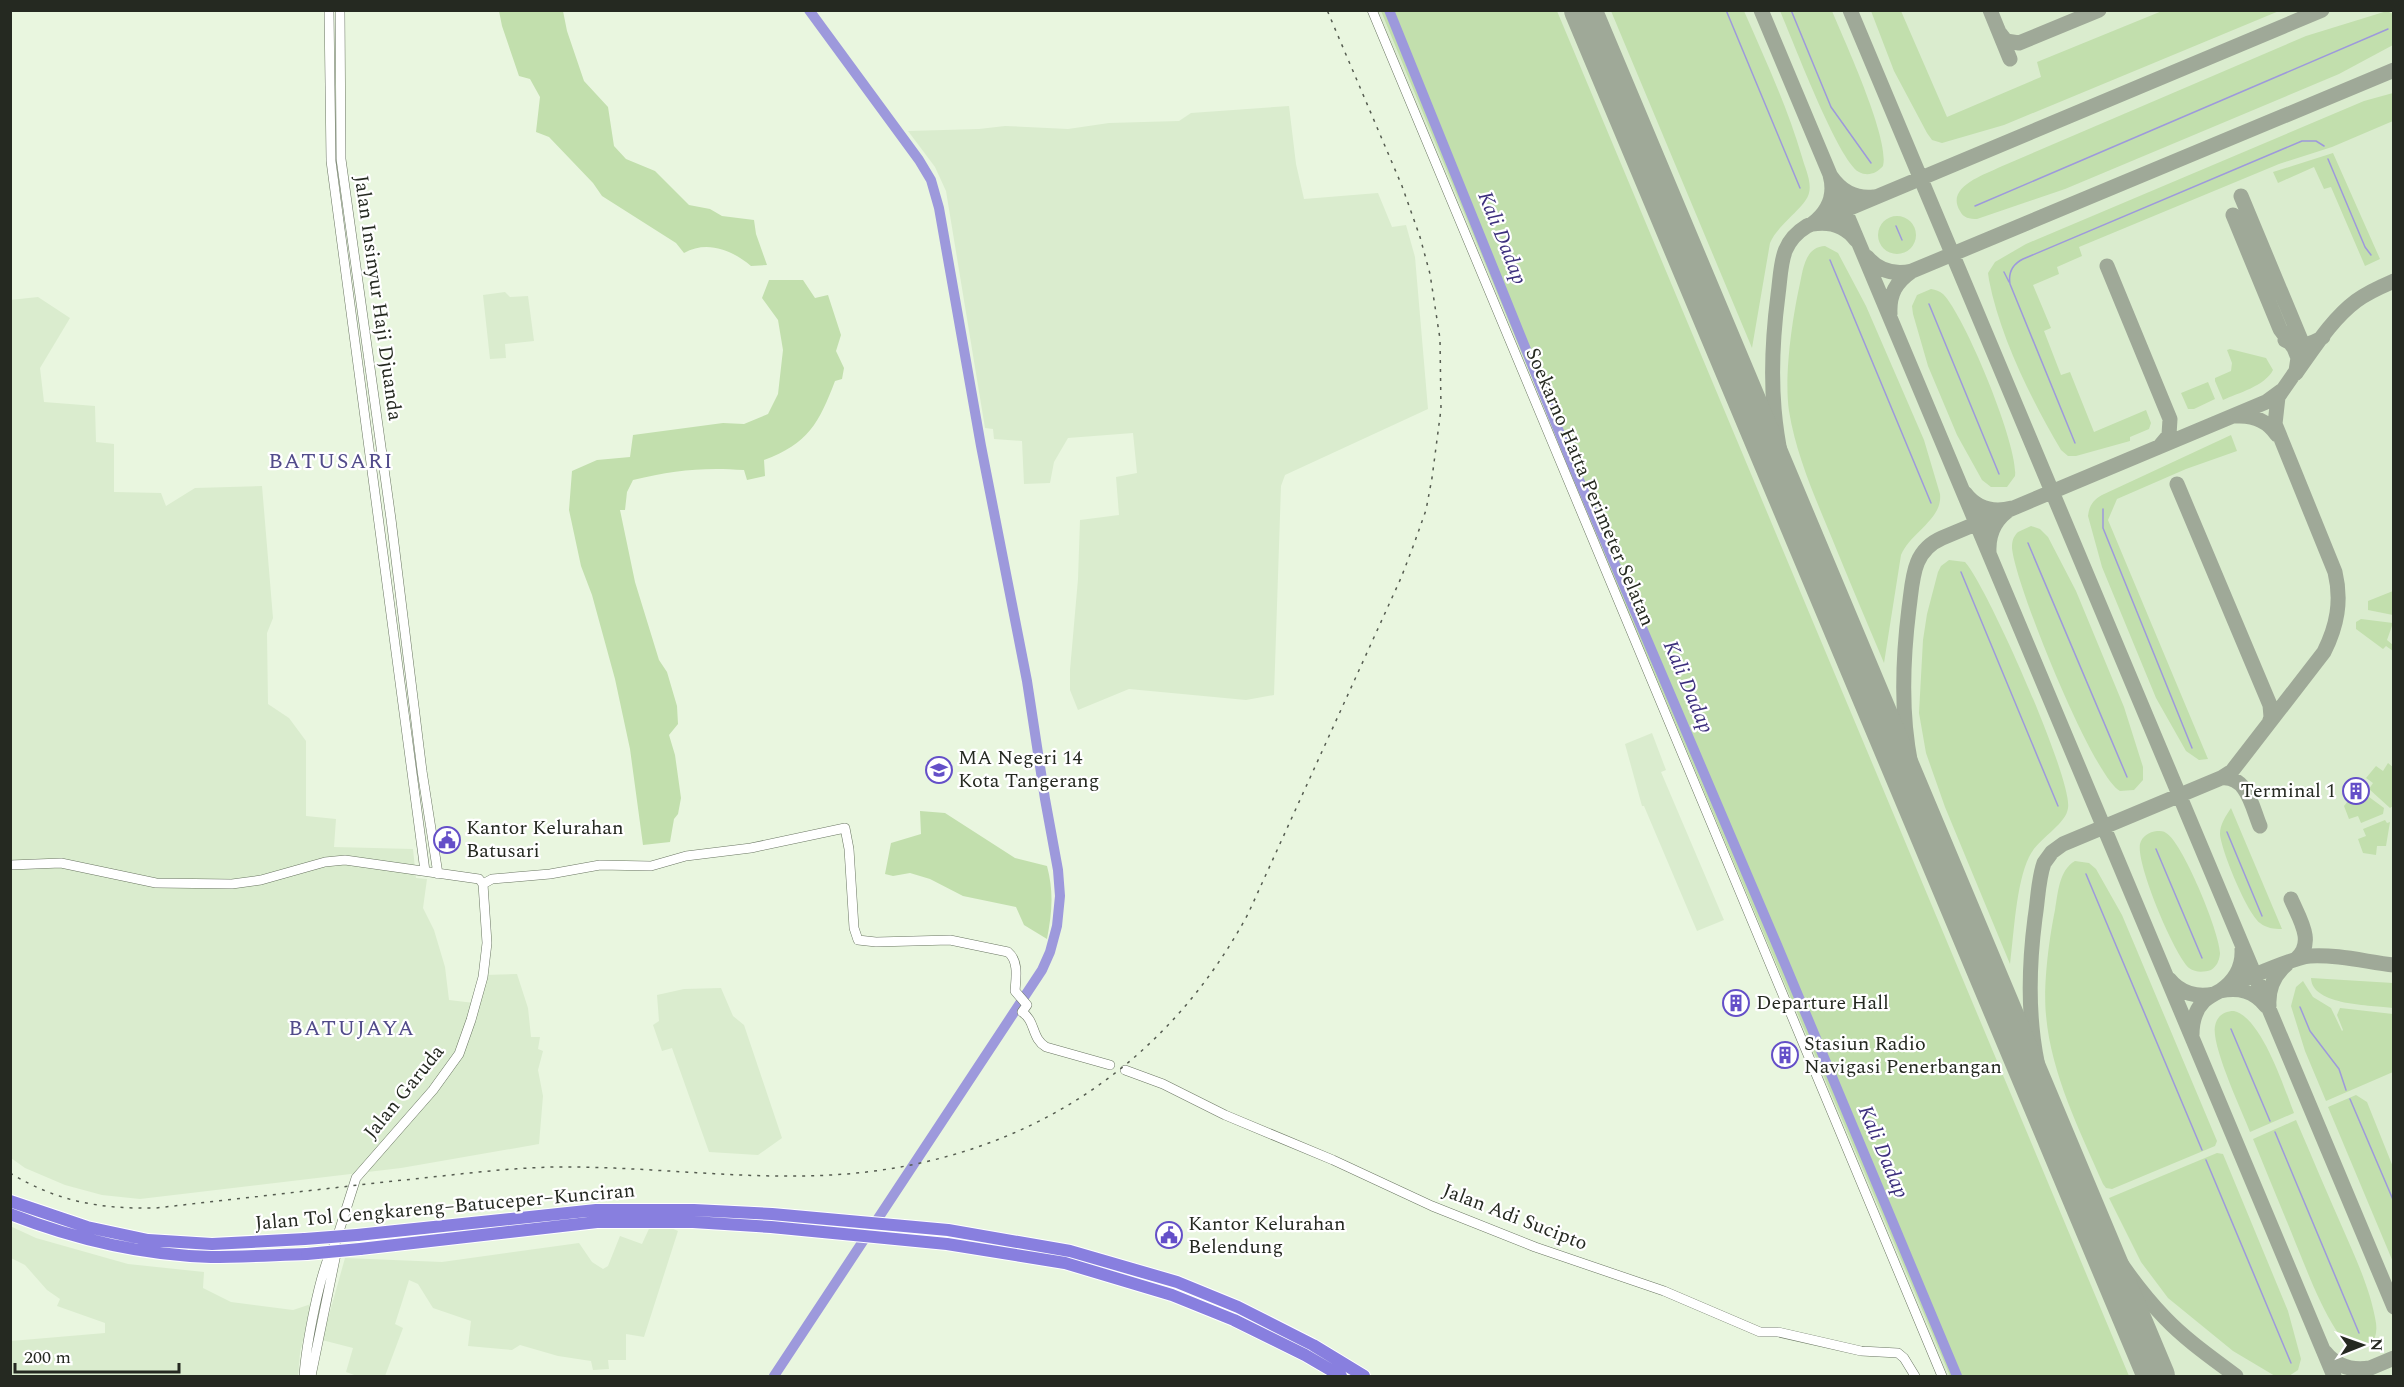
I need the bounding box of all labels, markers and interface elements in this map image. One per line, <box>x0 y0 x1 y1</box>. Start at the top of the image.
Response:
street label: Jalan Insinyur Haji Djuanda <box>346 173 410 423</box>
water label: Kali Dadap <box>1469 186 1535 290</box>
street label: Soekarno Hatta Perimeter Selatan <box>1518 343 1662 631</box>
district label: BATUSARI <box>268 445 394 478</box>
water label: Kali Dadap <box>1654 636 1722 738</box>
place label: MA Negeri 14 Kota Tangerang <box>958 743 1099 796</box>
school or university icon: MA Negeri 14 Kota Tangerang <box>924 755 954 785</box>
place label: Terminal 1 <box>2240 776 2336 806</box>
building icon: Terminal 1 <box>2341 776 2371 806</box>
place label: Kantor Kelurahan Batusari <box>466 813 624 866</box>
public building icon: Kantor Kelurahan Batusari <box>432 825 462 855</box>
building icon: Departure Hall <box>1721 988 1751 1018</box>
place label: Departure Hall <box>1756 988 1889 1018</box>
district label: BATUJAYA <box>288 1012 416 1045</box>
place label: Stasiun Radio Navigasi Penerbangan <box>1804 1029 2002 1082</box>
street label: Jalan Garuda <box>356 1038 452 1146</box>
building icon: Stasiun Radio Navigasi Penerbangan <box>1770 1040 1800 1070</box>
water label: Kali Dadap <box>1849 1101 1917 1203</box>
street label: Jalan Tol Cengkareng–Batuceper–Kunciran <box>254 1175 636 1239</box>
street label: Jalan Adi Sucipto <box>1438 1176 1592 1258</box>
place label: Kantor Kelurahan Belendung <box>1188 1209 1346 1262</box>
public building icon: Kantor Kelurahan Belendung <box>1154 1220 1184 1250</box>
north arrow <box>2332 1315 2392 1375</box>
scale bar <box>15 1336 178 1374</box>
text: N <box>2364 1338 2388 1351</box>
text: 200 m <box>24 1344 71 1371</box>

